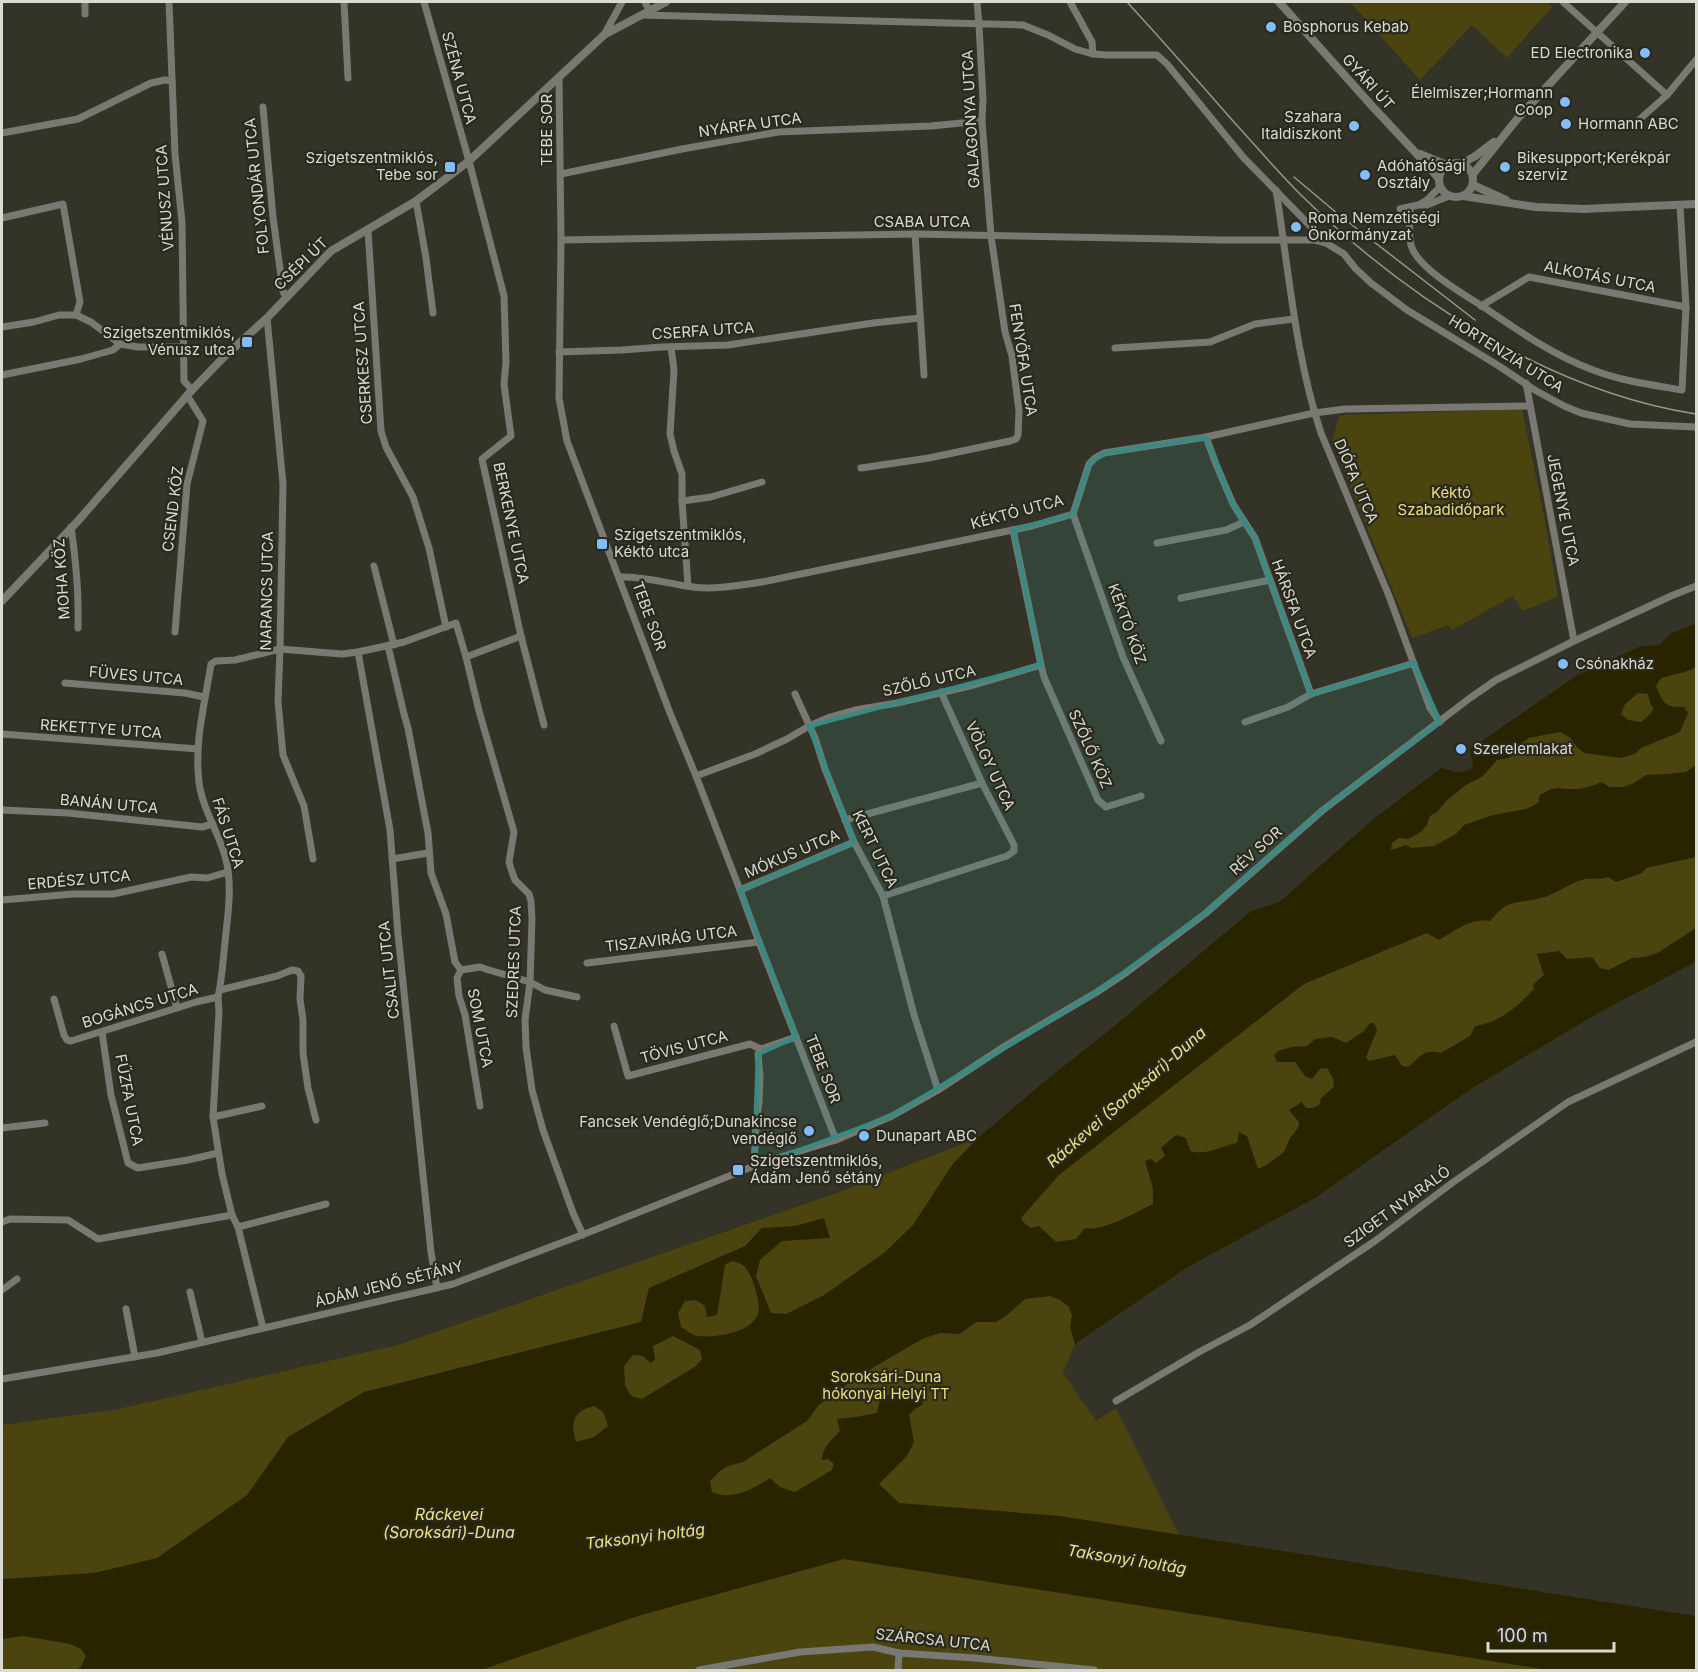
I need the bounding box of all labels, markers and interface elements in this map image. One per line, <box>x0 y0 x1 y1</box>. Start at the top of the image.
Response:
place label: Bosphorus Kebab <box>1283 17 1409 36</box>
marker: Bosphorus Kebab <box>1264 20 1278 34</box>
street label: SZÉNA UTCA <box>438 29 481 126</box>
place label: ED Electronika <box>1531 43 1633 62</box>
marker: ED Electronika <box>1638 46 1652 60</box>
street label: GALAGONYA UTCA <box>957 49 984 189</box>
street label: GYÁRI ÚT <box>1338 50 1399 114</box>
place label: Élelmiszer;Hormann Coop <box>1411 83 1553 119</box>
street label: TEBE SOR <box>537 93 556 166</box>
marker: Élelmiszer;Hormann Coop <box>1558 95 1572 109</box>
place label: Szahara Italdiszkont <box>1261 107 1342 143</box>
street label: NYÁRFA UTCA <box>697 108 803 141</box>
place label: Hormann ABC <box>1578 114 1679 133</box>
street label: FOLYONDÁR UTCA <box>240 117 273 255</box>
marker: Hormann ABC <box>1559 117 1573 131</box>
marker: Szahara Italdiszkont <box>1347 119 1361 133</box>
street label: VÉNUSZ UTCA <box>151 144 178 252</box>
place label: Szigetszentmiklós, Tebe sor <box>305 148 438 184</box>
place label: Bikesupport;Kerékpár szerviz <box>1517 148 1671 184</box>
place label: Adóhatósági Osztály <box>1377 156 1466 192</box>
marker: Szigetszentmiklós, Tebe sor <box>443 160 457 174</box>
marker: Bikesupport;Kerékpár szerviz <box>1498 160 1512 174</box>
marker: Adóhatósági Osztály <box>1358 168 1372 182</box>
place label: Roma Nemzetiségi Önkormányzat <box>1308 208 1440 244</box>
street label: CSABA UTCA <box>874 212 970 231</box>
marker: Roma Nemzetiségi Önkormányzat <box>1289 220 1303 234</box>
street label: CSÉPI ÚT <box>269 233 332 294</box>
street label: ALKOTÁS UTCA <box>1543 256 1658 297</box>
street label: CSERKESZ UTCA <box>349 301 376 425</box>
street label: FENYŐFA UTCA <box>1005 302 1042 418</box>
street label: HORTENZIA UTCA <box>1445 311 1567 397</box>
street label: CSERFA UTCA <box>651 317 755 344</box>
place label: Szigetszentmiklós, Vénusz utca <box>102 323 235 359</box>
marker: Szigetszentmiklós, Vénusz utca <box>240 335 254 349</box>
street label: DIÓFA UTCA <box>1330 436 1383 526</box>
street label: JEGENYE UTCA <box>1543 452 1584 568</box>
street label: BERKENYE UTCA <box>489 460 534 585</box>
street label: CSEND KÖZ <box>158 465 187 553</box>
park label: Kéktó Szabadidőpark <box>1398 483 1505 519</box>
street label: KÉKTÓ UTCA <box>968 490 1065 533</box>
place label: Szigetszentmiklós, Kéktó utca <box>614 525 747 561</box>
street label: NARANCS UTCA <box>256 531 277 651</box>
marker: Szigetszentmiklós, Kéktó utca <box>595 537 609 551</box>
street label: MOHA KÖZ <box>49 538 74 620</box>
street label: HÁRSFA UTCA <box>1268 557 1321 661</box>
street label: TEBE SOR <box>628 579 671 653</box>
street label: KÉKTÓ KÖZ <box>1104 581 1151 667</box>
place label: Csónakház <box>1575 654 1654 673</box>
marker: Csónakház <box>1556 657 1570 671</box>
street label: SZŐLŐ UTCA <box>880 661 977 700</box>
street label: FÜVES UTCA <box>88 662 184 689</box>
street label: SZŐLŐ KÖZ <box>1065 706 1116 791</box>
street label: REKETTYE UTCA <box>39 715 163 742</box>
street label: VÖLGY UTCA <box>962 718 1019 813</box>
place label: Szerelemlakat <box>1473 739 1573 758</box>
marker: Szerelemlakat <box>1454 742 1468 756</box>
street label: BANÁN UTCA <box>59 790 159 817</box>
street label: FÁS UTCA <box>208 795 249 871</box>
street label: KERT UTCA <box>848 807 902 891</box>
street label: RÉV SOR <box>1226 822 1286 879</box>
street label: MÓKUS UTCA <box>741 825 842 882</box>
street label: ERDÉSZ UTCA <box>27 866 131 893</box>
street label: SZEDRES UTCA <box>502 905 525 1019</box>
street label: CSALIT UTCA <box>374 920 403 1020</box>
street label: TISZAVIRÁG UTCA <box>604 921 738 956</box>
street label: BOGÁNCS UTCA <box>80 979 200 1032</box>
street label: SOM UTCA <box>464 987 497 1069</box>
water label: Ráckevei (Soroksári)-Duna <box>1042 1022 1210 1172</box>
street label: TÖVIS UTCA <box>638 1026 730 1067</box>
street label: TEBE SOR <box>802 1032 845 1106</box>
street label: FŰZFA UTCA <box>111 1052 148 1147</box>
place label: Fancsek Vendéglő;Dunakincse vendéglő <box>579 1112 797 1148</box>
marker: Fancsek Vendéglő;Dunakincse vendéglő <box>802 1124 816 1138</box>
place label: Dunapart ABC <box>876 1126 977 1145</box>
marker: Dunapart ABC <box>857 1129 871 1143</box>
place label: Szigetszentmiklós, Ádám Jenő sétány <box>750 1151 883 1187</box>
street label: SZIGET NYARALÓ <box>1340 1161 1454 1252</box>
marker: Szigetszentmiklós, Ádám Jenő sétány <box>731 1163 745 1177</box>
street label: ÁDÁM JENŐ SÉTÁNY <box>313 1256 465 1311</box>
park label: Soroksári-Duna hókonyai Helyi TT <box>822 1367 950 1403</box>
water label: Ráckevei (Soroksári)-Duna <box>383 1504 515 1542</box>
water label: Taksonyi holtág <box>584 1519 706 1553</box>
water label: Taksonyi holtág <box>1066 1540 1188 1578</box>
scale bar <box>1488 1615 1614 1653</box>
street label: SZÁRCSA UTCA <box>875 1624 992 1655</box>
text: 100 m <box>1497 1625 1548 1646</box>

